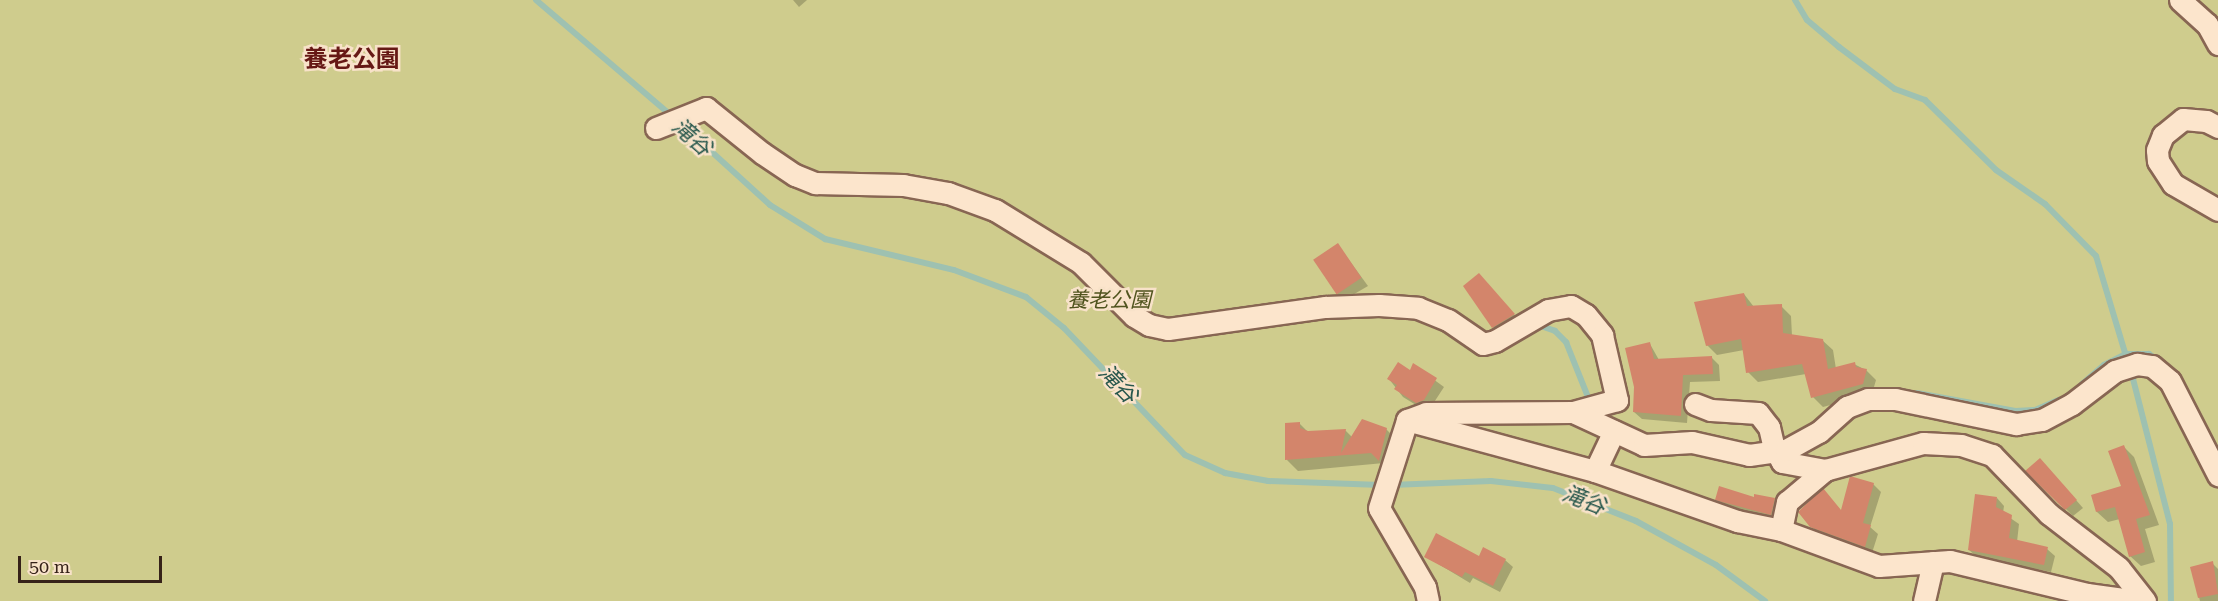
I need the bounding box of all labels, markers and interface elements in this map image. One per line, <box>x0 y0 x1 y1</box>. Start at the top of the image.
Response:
district label: 養老公園 <box>304 46 400 74</box>
water label: 滝谷 <box>667 113 717 161</box>
park label: 養老公園 <box>1067 287 1151 313</box>
water label: 滝谷 <box>1093 359 1143 409</box>
water label: 滝谷 <box>1559 480 1609 520</box>
scale bar <box>21 544 165 582</box>
text: 50 m <box>29 556 70 577</box>

